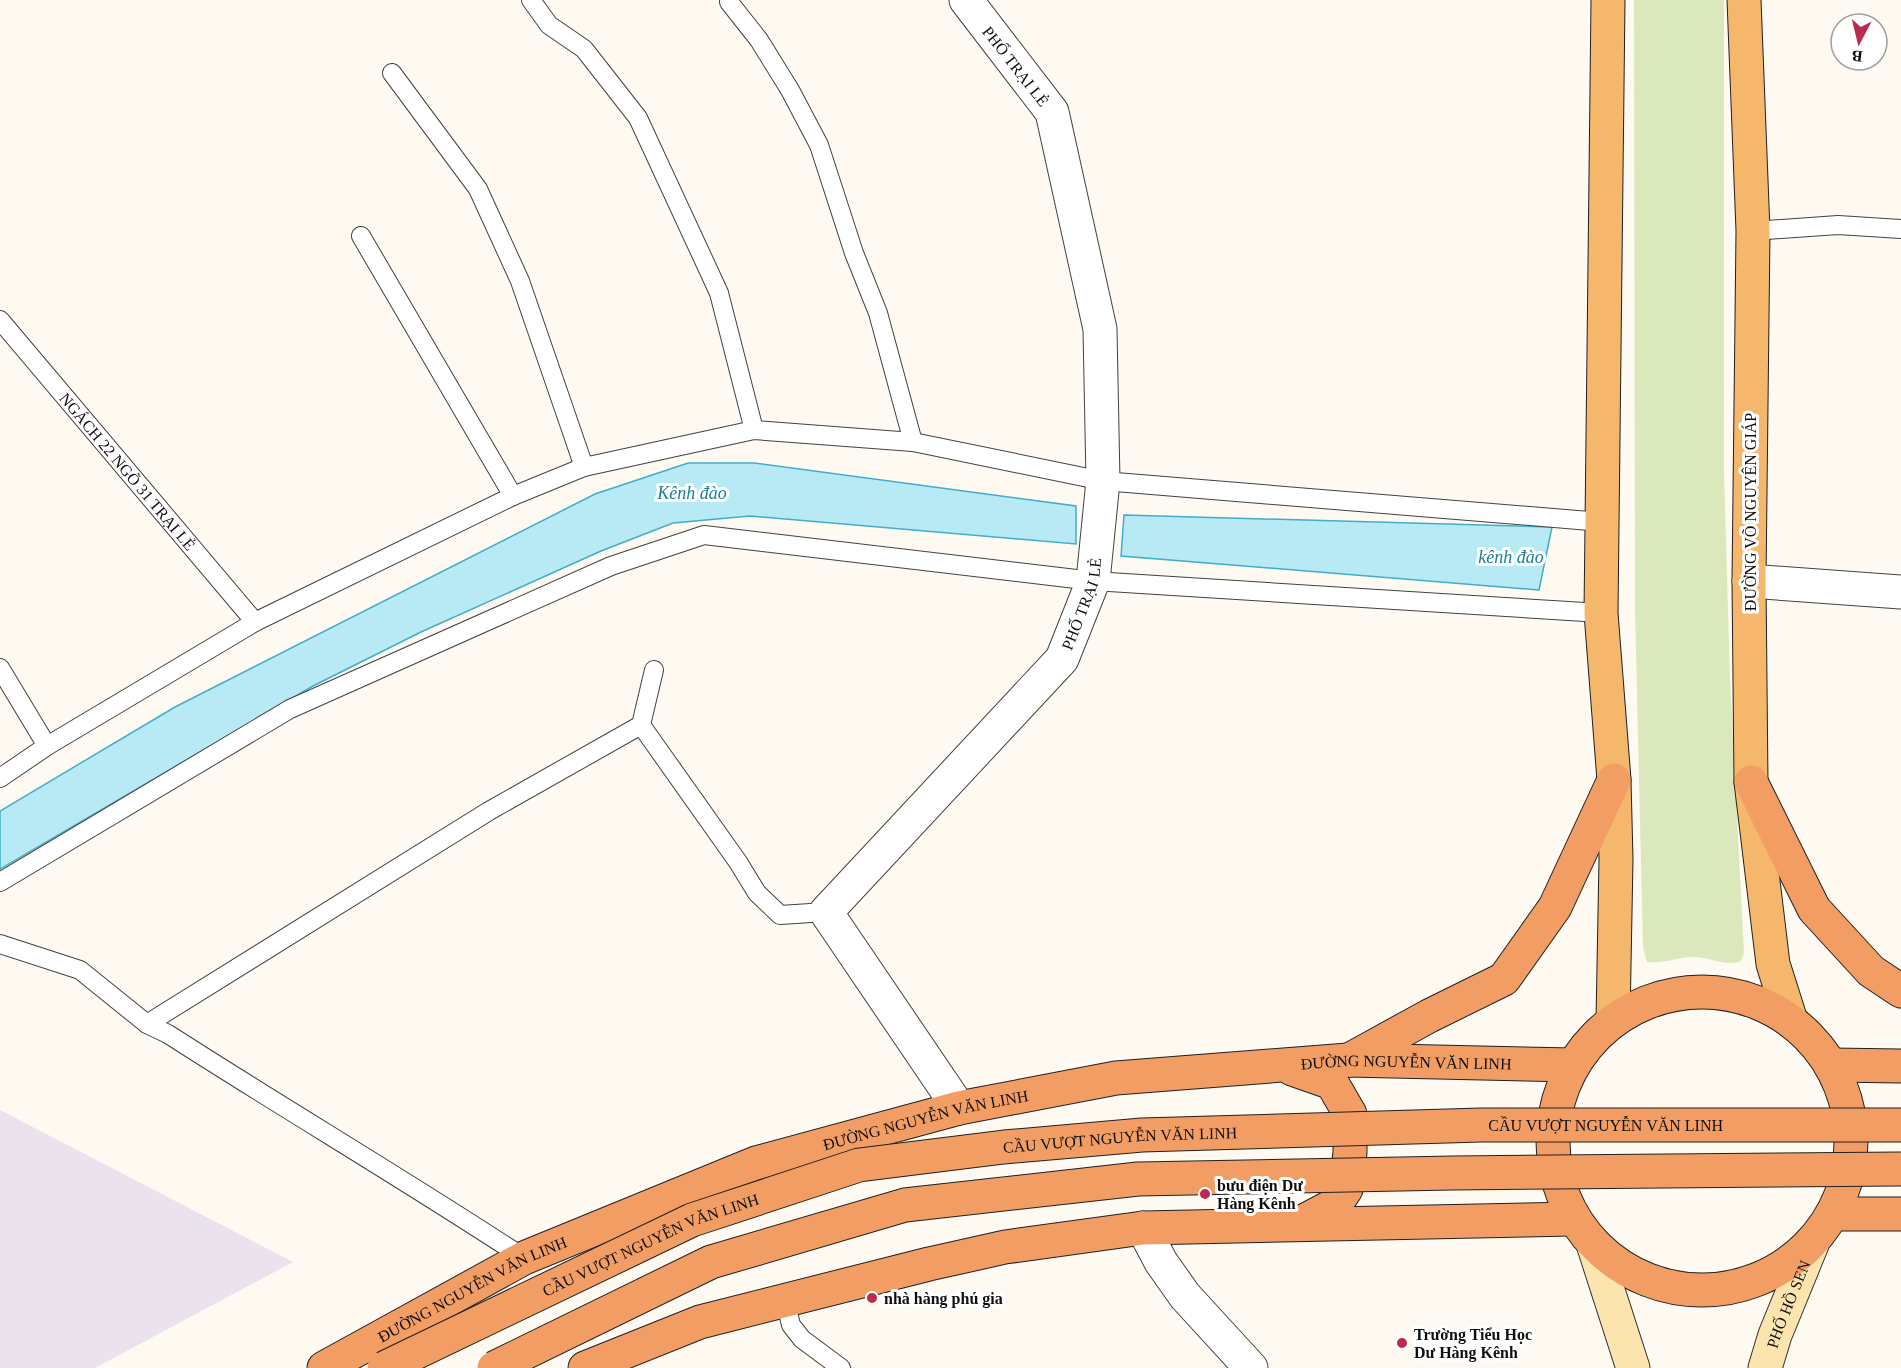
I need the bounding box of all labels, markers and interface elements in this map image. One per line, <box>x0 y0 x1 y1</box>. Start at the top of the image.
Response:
north arrow <box>1829 12 1889 72</box>
street label: PHỐ TRẠI LẺ <box>979 22 1053 110</box>
text: B <box>1851 47 1864 65</box>
street label: NGÁCH 22 NGÕ 31 TRẠI LẺ <box>56 390 199 554</box>
street label: ĐƯỜNG VÕ NGUYÊN GIÁP <box>1741 413 1759 611</box>
water label: Kênh đào <box>656 483 727 503</box>
water label: kênh đào <box>1478 547 1544 567</box>
street label: PHỐ TRẠI LẺ <box>1059 557 1104 652</box>
street label: ĐƯỜNG NGUYỄN VĂN LINH <box>1300 1051 1512 1073</box>
street label: ĐƯỜNG NGUYỄN VĂN LINH <box>821 1087 1030 1153</box>
street label: CẦU VƯỢT NGUYỄN VĂN LINH <box>1488 1115 1724 1134</box>
street label: CẦU VƯỢT NGUYỄN VĂN LINH <box>1002 1124 1238 1156</box>
place label: bưu điện Dư Hàng Kênh <box>1217 1177 1303 1213</box>
marker: bưu điện Dư Hàng Kênh <box>1198 1187 1212 1201</box>
street label: CẦU VƯỢT NGUYỄN VĂN LINH <box>540 1190 761 1300</box>
street label: ĐƯỜNG NGUYỄN VĂN LINH <box>375 1233 570 1346</box>
street label: PHỐ HỒ SEN <box>1764 1257 1814 1350</box>
place label: nhà hàng phú gia <box>884 1290 1003 1308</box>
marker: nhà hàng phú gia <box>865 1291 879 1305</box>
place label: Trường Tiểu Học Dư Hàng Kênh <box>1414 1326 1532 1362</box>
marker: Trường Tiểu Học Dư Hàng Kênh <box>1395 1336 1409 1350</box>

